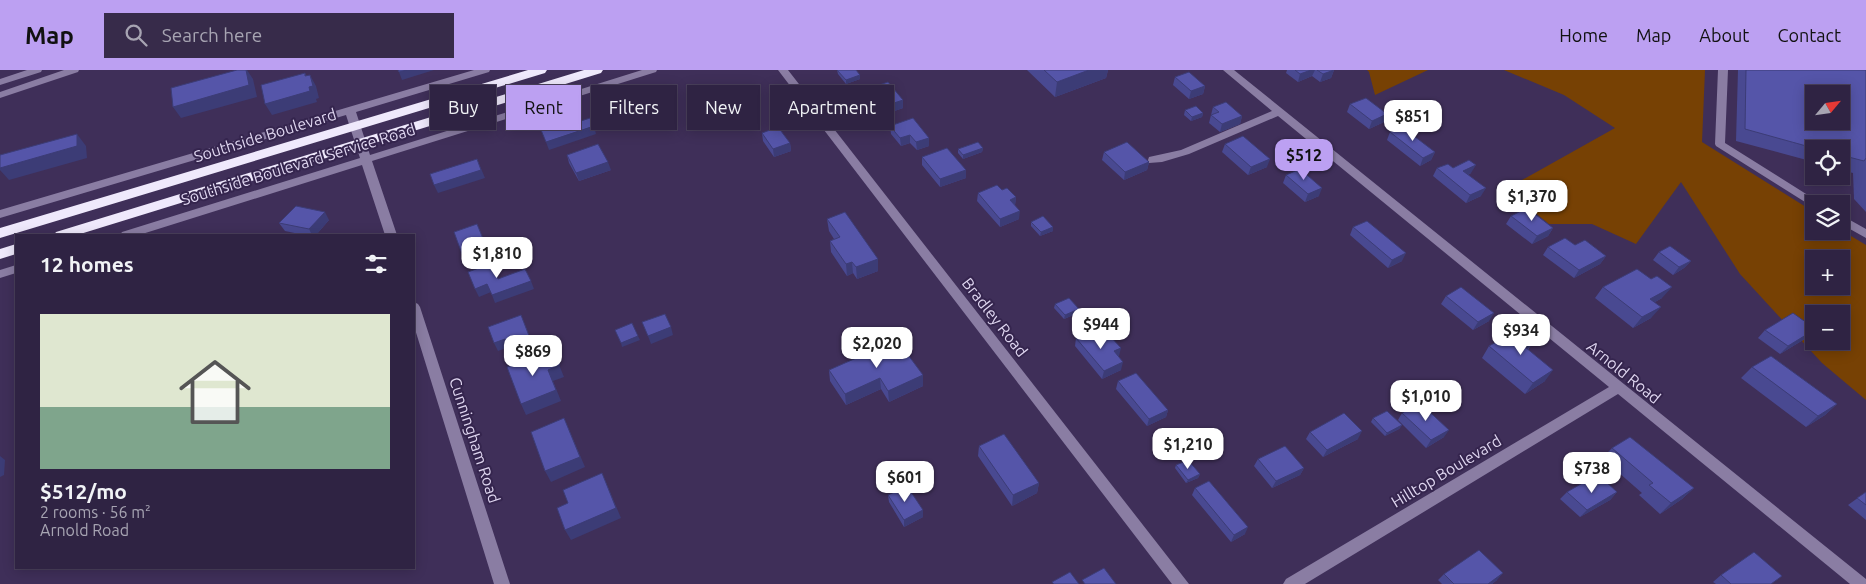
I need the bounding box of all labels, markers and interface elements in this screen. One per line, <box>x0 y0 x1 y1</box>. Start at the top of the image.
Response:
search box <box>104 13 454 58</box>
icon: search <box>122 21 150 49</box>
text: Map <box>25 22 74 49</box>
text: Search here <box>162 24 262 46</box>
text: Home <box>1559 25 1608 45</box>
text: Map <box>1636 25 1671 45</box>
text: About <box>1699 25 1749 45</box>
text: Contact <box>1777 25 1841 45</box>
chip: Buy <box>430 85 496 130</box>
chip: Rent <box>506 85 581 130</box>
chip: Filters <box>591 85 677 130</box>
chip: New <box>687 85 760 130</box>
chip: Apartment <box>770 85 894 130</box>
north arrow <box>1805 85 1850 130</box>
map controls <box>1805 85 1850 350</box>
pin: $851 <box>1383 100 1443 142</box>
street label: Southside Boulevard <box>192 105 338 165</box>
text: $851 <box>1395 107 1431 125</box>
street label: Southside Boulevard Service Road <box>179 120 417 208</box>
pin: $512 <box>1274 138 1334 181</box>
button: locate <box>1805 140 1850 185</box>
text: $512 <box>1286 146 1322 164</box>
pin: $1,370 <box>1491 180 1573 222</box>
text: $1,370 <box>1507 187 1557 205</box>
button: layers <box>1805 195 1850 240</box>
pin: $1,810 <box>456 236 538 279</box>
text: $1,810 <box>472 244 522 262</box>
icon: filters <box>362 250 390 278</box>
button: + <box>1805 250 1850 295</box>
text: 12 homes <box>40 252 134 276</box>
street label: Bradley Road <box>959 274 1031 360</box>
button: − <box>1805 305 1850 350</box>
pin: $944 <box>1071 308 1131 350</box>
pin: $934 <box>1491 314 1551 356</box>
text: $944 <box>1083 315 1119 333</box>
text: $934 <box>1503 321 1539 339</box>
pin: $2,020 <box>836 326 918 369</box>
pin: $869 <box>503 334 563 377</box>
text: $2,020 <box>852 334 902 352</box>
street label: Arnold Road <box>1584 337 1664 407</box>
text: $869 <box>515 342 551 360</box>
icon: home <box>170 347 260 437</box>
street label: Cunningham Road <box>446 375 504 505</box>
pin: $1,010 <box>1385 380 1467 422</box>
text: $1,010 <box>1401 387 1451 405</box>
pin: $1,210 <box>1147 428 1229 470</box>
street label: Hilltop Boulevard <box>1388 431 1504 511</box>
text: $1,210 <box>1163 435 1213 453</box>
pin: $738 <box>1562 452 1622 494</box>
text: $738 <box>1574 459 1610 477</box>
pin: $601 <box>875 460 935 503</box>
text: $601 <box>887 468 923 486</box>
text: $512/mo <box>40 479 127 503</box>
text: 2 rooms · 56 m² <box>40 503 151 521</box>
text: Arnold Road <box>40 521 129 539</box>

